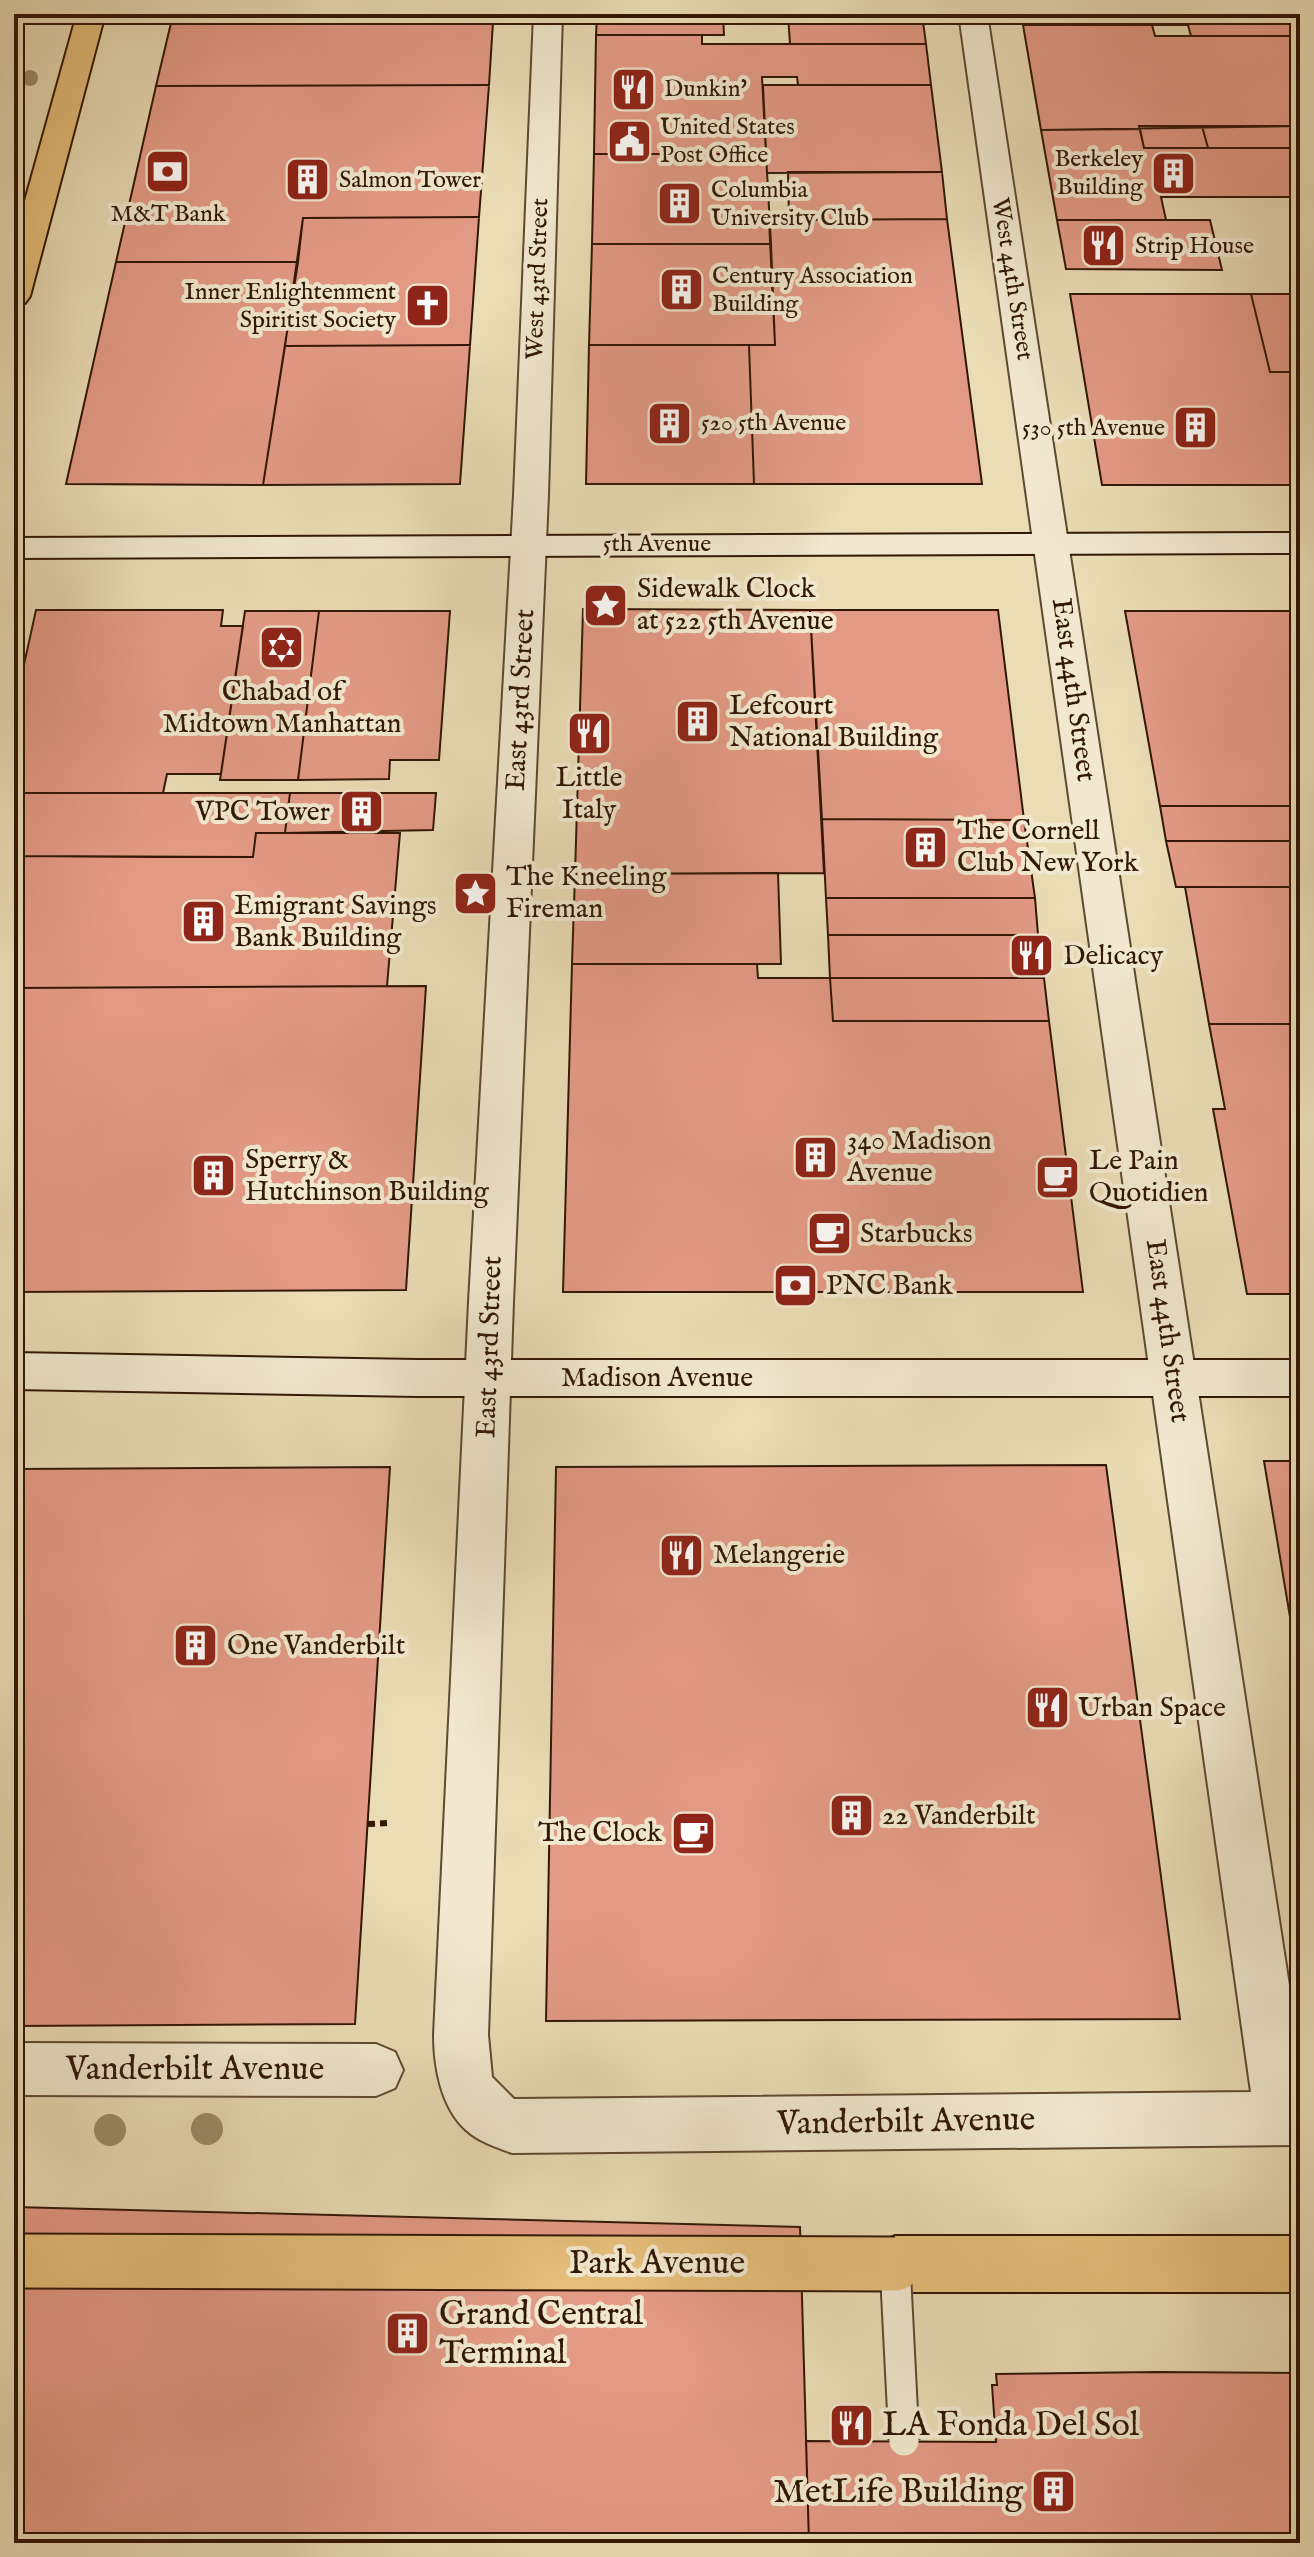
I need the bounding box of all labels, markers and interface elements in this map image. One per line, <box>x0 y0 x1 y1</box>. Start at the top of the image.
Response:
restaurant icon: Dunkin' <box>609 65 657 113</box>
place label: Dunkin' <box>664 74 747 105</box>
place label: United States Post Office <box>660 112 795 171</box>
public building icon: United States Post Office <box>605 117 653 165</box>
place label: Berkeley Building <box>1054 144 1144 203</box>
bank icon: M&T Bank <box>144 148 192 196</box>
building icon: Berkeley Building <box>1150 149 1198 197</box>
building icon: Salmon Tower <box>284 156 332 204</box>
place label: Salmon Tower <box>339 165 481 196</box>
place label: Columbia University Club <box>711 175 869 234</box>
building icon: Columbia University Club <box>656 180 704 228</box>
street label: West 44th Street <box>984 196 1040 362</box>
street label: West 43rd Street <box>520 198 556 360</box>
place label: M&T Bank <box>110 199 226 230</box>
restaurant icon: Strip House <box>1080 222 1128 270</box>
place label: Strip House <box>1135 231 1254 262</box>
place label: Century Association Building <box>712 261 913 320</box>
building icon: Century Association Building <box>657 266 705 314</box>
place label: Inner Enlightenment Spiritist Society <box>184 277 396 336</box>
church icon: Inner Enlightenment Spiritist Society <box>403 282 451 330</box>
building icon: 520 5th Avenue <box>646 399 694 447</box>
building icon: 530 5th Avenue <box>1172 404 1220 452</box>
place label: 520 5th Avenue <box>701 408 846 439</box>
place label: 530 5th Avenue <box>1022 413 1165 444</box>
street label: 5th Avenue <box>603 529 711 560</box>
place label: Sidewalk Clock at 522 5th Avenue <box>637 572 834 639</box>
place icon: Sidewalk Clock at 522 5th Avenue <box>582 581 630 629</box>
street label: East 44th Street <box>1043 596 1103 784</box>
street label: East 43rd Street <box>499 608 543 792</box>
synagogue icon: Chabad of Midtown Manhattan <box>258 623 306 671</box>
place label: Chabad of Midtown Manhattan <box>163 675 402 742</box>
place label: Lefcourt National Building <box>729 689 939 756</box>
building icon: Lefcourt National Building <box>674 698 722 746</box>
restaurant icon: Little Italy <box>565 709 613 757</box>
place label: Little Italy <box>556 761 623 828</box>
building icon: VPC Tower <box>337 788 385 836</box>
place label: VPC Tower <box>194 795 330 830</box>
place label: The Cornell Club New York <box>957 814 1139 881</box>
building icon: The Cornell Club New York <box>902 823 950 871</box>
place label: The Kneeling Fireman <box>506 860 667 927</box>
place icon: The Kneeling Fireman <box>451 869 499 917</box>
place label: Emigrant Savings Bank Building <box>234 889 437 956</box>
building icon: Emigrant Savings Bank Building <box>179 898 227 946</box>
restaurant icon: Delicacy <box>1008 932 1056 980</box>
place label: Delicacy <box>1063 939 1164 974</box>
place label: 340 Madison Avenue <box>846 1124 992 1191</box>
building icon: 340 Madison Avenue <box>792 1133 840 1181</box>
place label: Sperry & Hutchinson Building <box>245 1143 489 1210</box>
place label: Le Pain Quotidien <box>1089 1144 1209 1211</box>
building icon: Sperry & Hutchinson Building <box>190 1152 238 1200</box>
cafe icon: Le Pain Quotidien <box>1034 1153 1082 1201</box>
cafe icon: Starbucks <box>805 1210 853 1258</box>
place label: Starbucks <box>860 1217 973 1252</box>
street label: East 44th Street <box>1137 1237 1197 1425</box>
street label: East 43rd Street <box>469 1255 511 1439</box>
bank icon: PNC Bank <box>771 1262 819 1310</box>
place label: PNC Bank <box>826 1269 954 1304</box>
street label: Madison Avenue <box>561 1361 753 1396</box>
restaurant icon: Melangerie <box>658 1531 706 1579</box>
place label: Melangerie <box>713 1538 845 1573</box>
building icon: One Vanderbilt <box>172 1622 220 1670</box>
place label: One Vanderbilt <box>227 1629 406 1664</box>
restaurant icon: Urban Space <box>1023 1684 1071 1732</box>
place label: Urban Space <box>1078 1691 1226 1726</box>
building icon: 22 Vanderbilt <box>827 1792 875 1840</box>
place label: 22 Vanderbilt <box>882 1799 1036 1834</box>
cafe icon: The Clock <box>669 1809 717 1857</box>
place label: The Clock <box>538 1816 663 1851</box>
street label: Vanderbilt Avenue <box>65 2048 324 2091</box>
street label: Vanderbilt Avenue <box>775 2098 1036 2146</box>
street label: Park Avenue <box>569 2242 745 2285</box>
place label: Grand Central Terminal <box>439 2293 644 2375</box>
building icon: Grand Central Terminal <box>384 2310 432 2358</box>
restaurant icon: LA Fonda Del Sol <box>827 2401 875 2449</box>
place label: LA Fonda Del Sol <box>882 2404 1140 2447</box>
building icon: MetLife Building <box>1030 2468 1078 2516</box>
place label: MetLife Building <box>773 2471 1024 2514</box>

